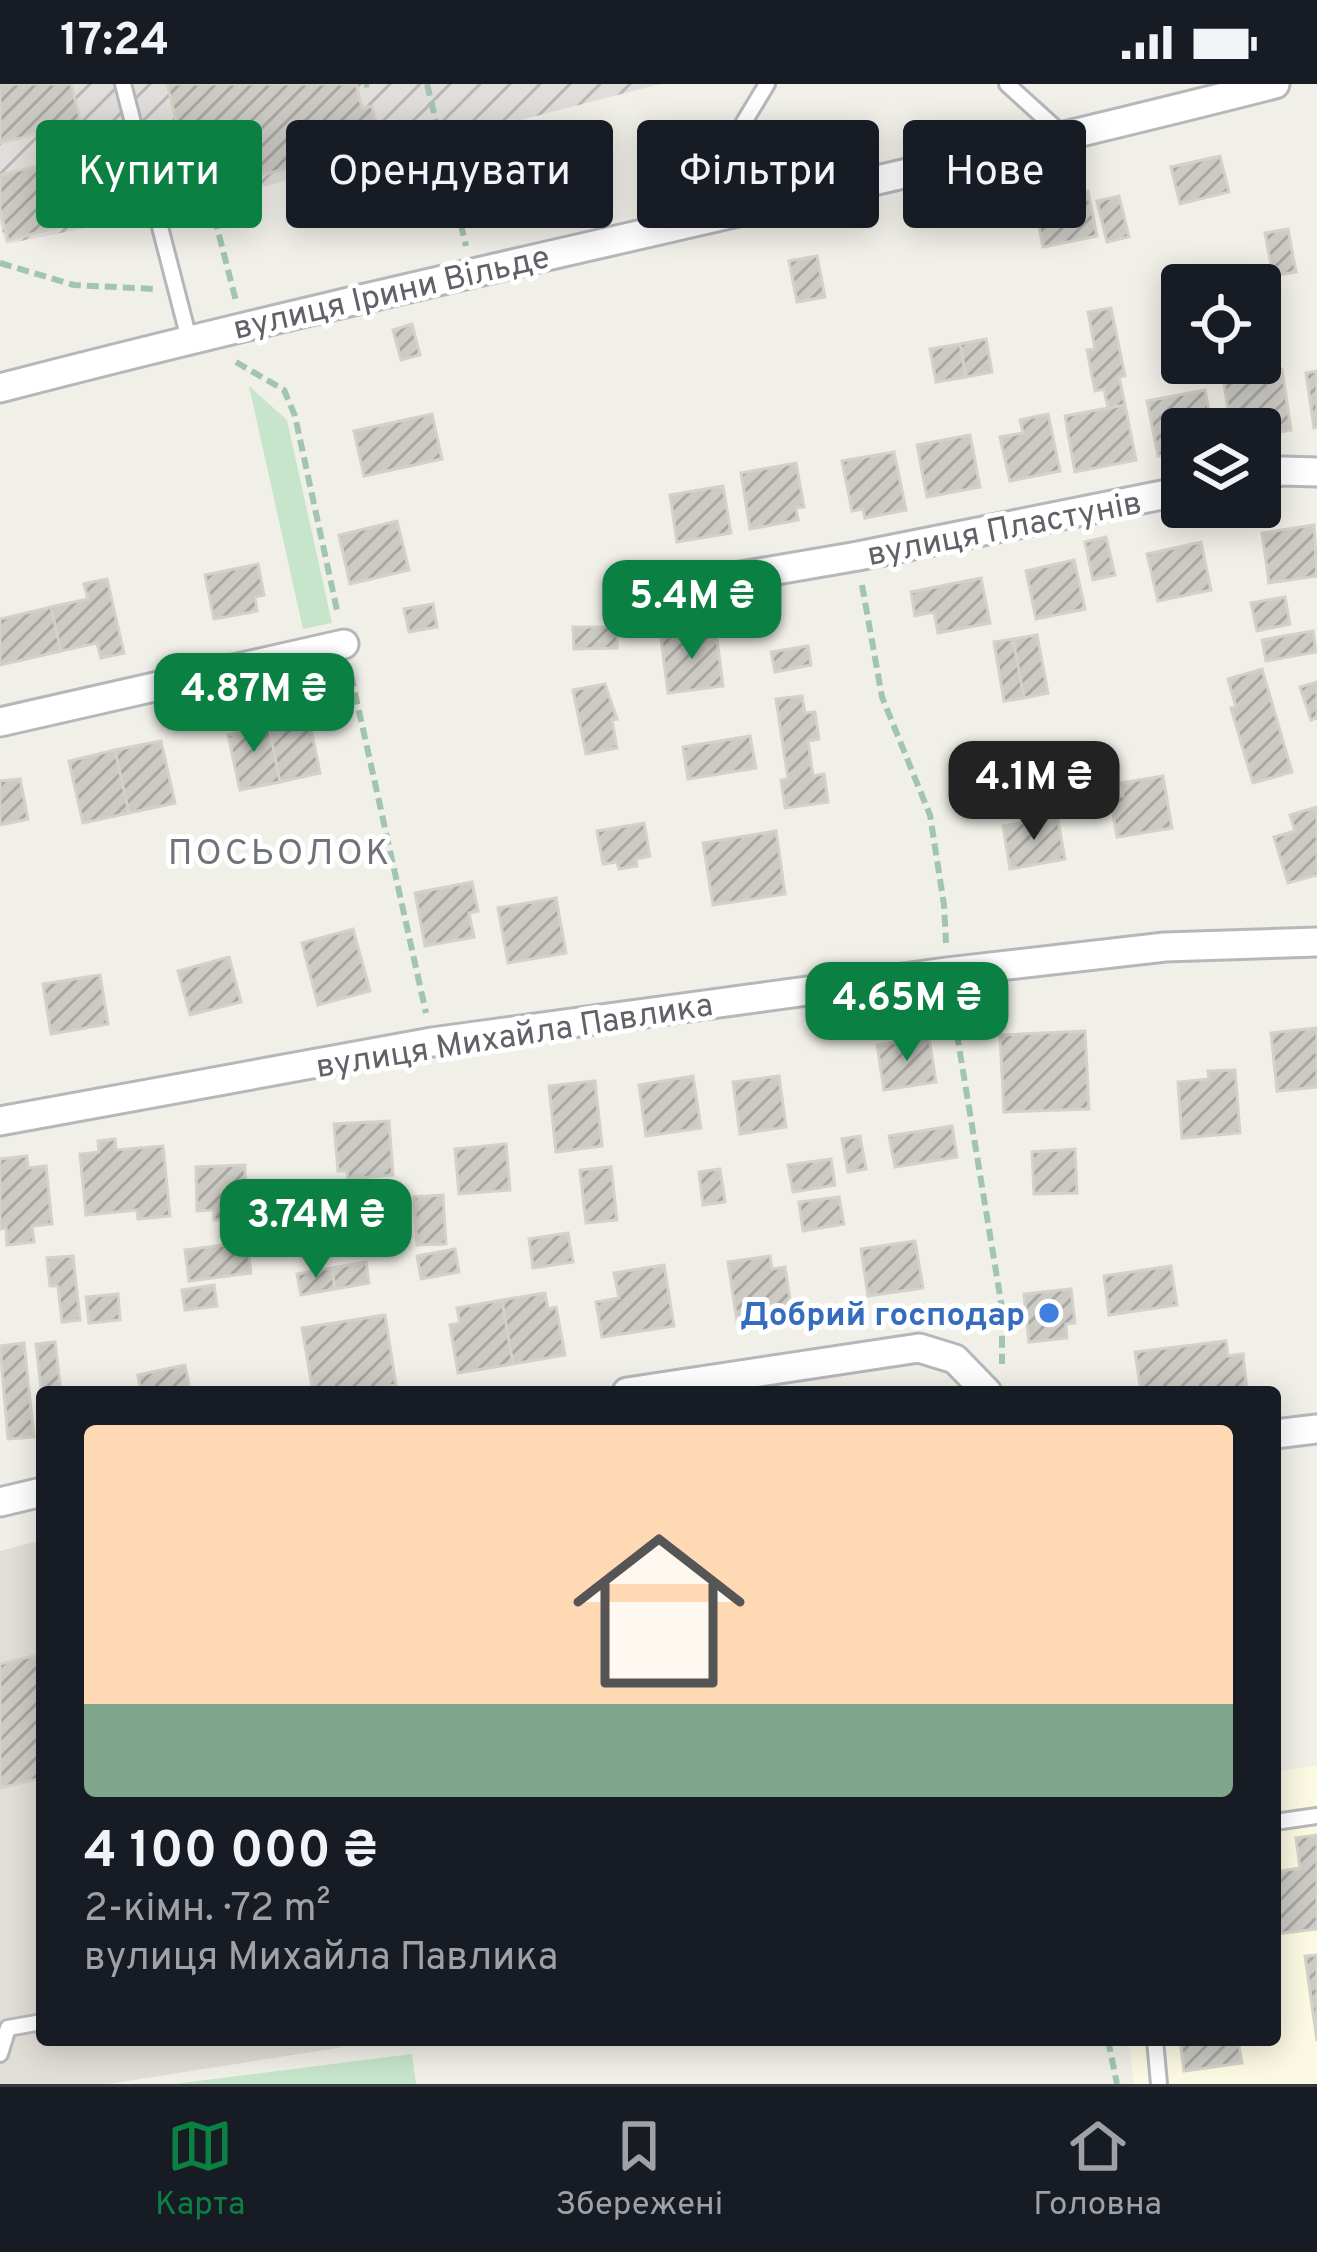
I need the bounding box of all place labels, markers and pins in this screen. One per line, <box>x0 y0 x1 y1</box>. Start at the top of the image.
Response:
pin: 5.4M ₴ <box>594 560 790 662</box>
pin: 4.87M ₴ <box>143 653 365 755</box>
pin: 4.1M ₴ <box>936 741 1132 843</box>
pin: 4.65M ₴ <box>796 962 1018 1064</box>
pin: 3.74M ₴ <box>205 1179 427 1281</box>
place label: Добрий господар <box>740 1296 1025 1338</box>
marker: Добрий господар <box>1036 1300 1062 1326</box>

